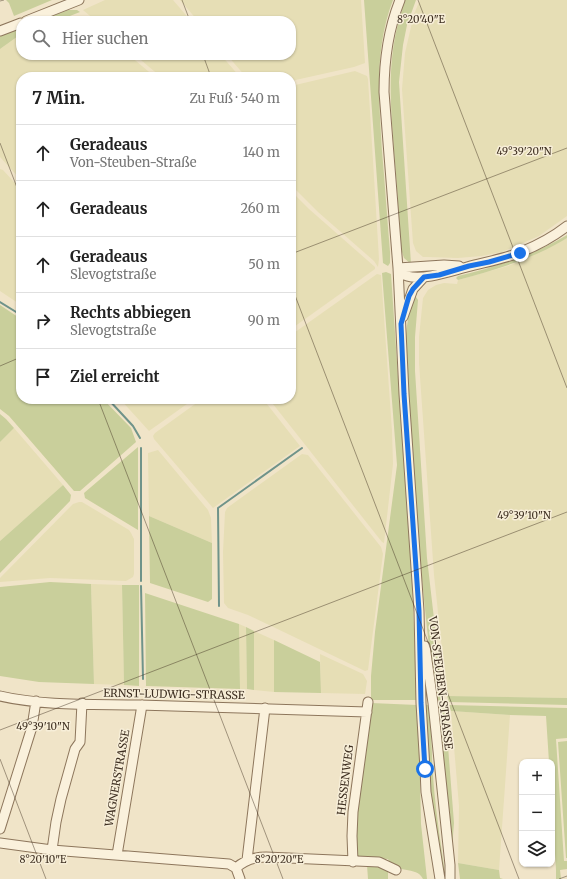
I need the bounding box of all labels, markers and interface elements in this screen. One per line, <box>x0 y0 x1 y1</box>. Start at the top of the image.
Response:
text: 8°20'40"E <box>397 13 446 26</box>
search box <box>16 16 296 60</box>
icon: search <box>30 27 52 49</box>
text: Hier suchen <box>62 29 149 48</box>
text: 7 Min. <box>32 87 85 109</box>
text: Zu Fuß · 540 m <box>189 90 280 107</box>
text: Geradeaus <box>70 135 147 154</box>
icon: ahead <box>32 142 54 164</box>
text: 140 m <box>243 144 280 161</box>
text: 49°39'20"N <box>497 145 552 158</box>
text: Von-Steuben-Straße <box>70 154 197 171</box>
icon: ahead <box>32 198 54 220</box>
text: Geradeaus <box>70 199 147 218</box>
text: 260 m <box>240 200 280 217</box>
route end <box>511 244 529 262</box>
text: Geradeaus <box>70 247 147 266</box>
icon: ahead <box>32 254 54 276</box>
text: 50 m <box>248 256 280 273</box>
text: Slevogtstraße <box>70 266 156 283</box>
text: Rechts abbiegen <box>70 303 191 322</box>
icon: right <box>32 310 54 332</box>
text: 90 m <box>248 312 280 329</box>
text: Slevogtstraße <box>70 322 156 339</box>
icon: arrive <box>32 366 54 388</box>
text: Ziel erreicht <box>70 367 160 386</box>
text: 49°39'10"N <box>497 509 551 522</box>
street label: VON-STEUBEN-STRASSE <box>426 615 456 750</box>
street label: ERNST-LUDWIG-STRASSE <box>103 686 245 702</box>
text: 49°39'10"N <box>16 720 70 733</box>
street label: WAGNERSTRASSE <box>101 728 132 829</box>
street label: HESSENWEG <box>334 744 356 816</box>
map controls <box>519 759 555 867</box>
button: + <box>519 759 555 795</box>
route start <box>416 760 434 778</box>
button: − <box>519 795 555 831</box>
button: layers <box>519 831 555 867</box>
text: 8°20'10"E <box>20 853 67 866</box>
text: 8°20'20"E <box>255 853 304 866</box>

